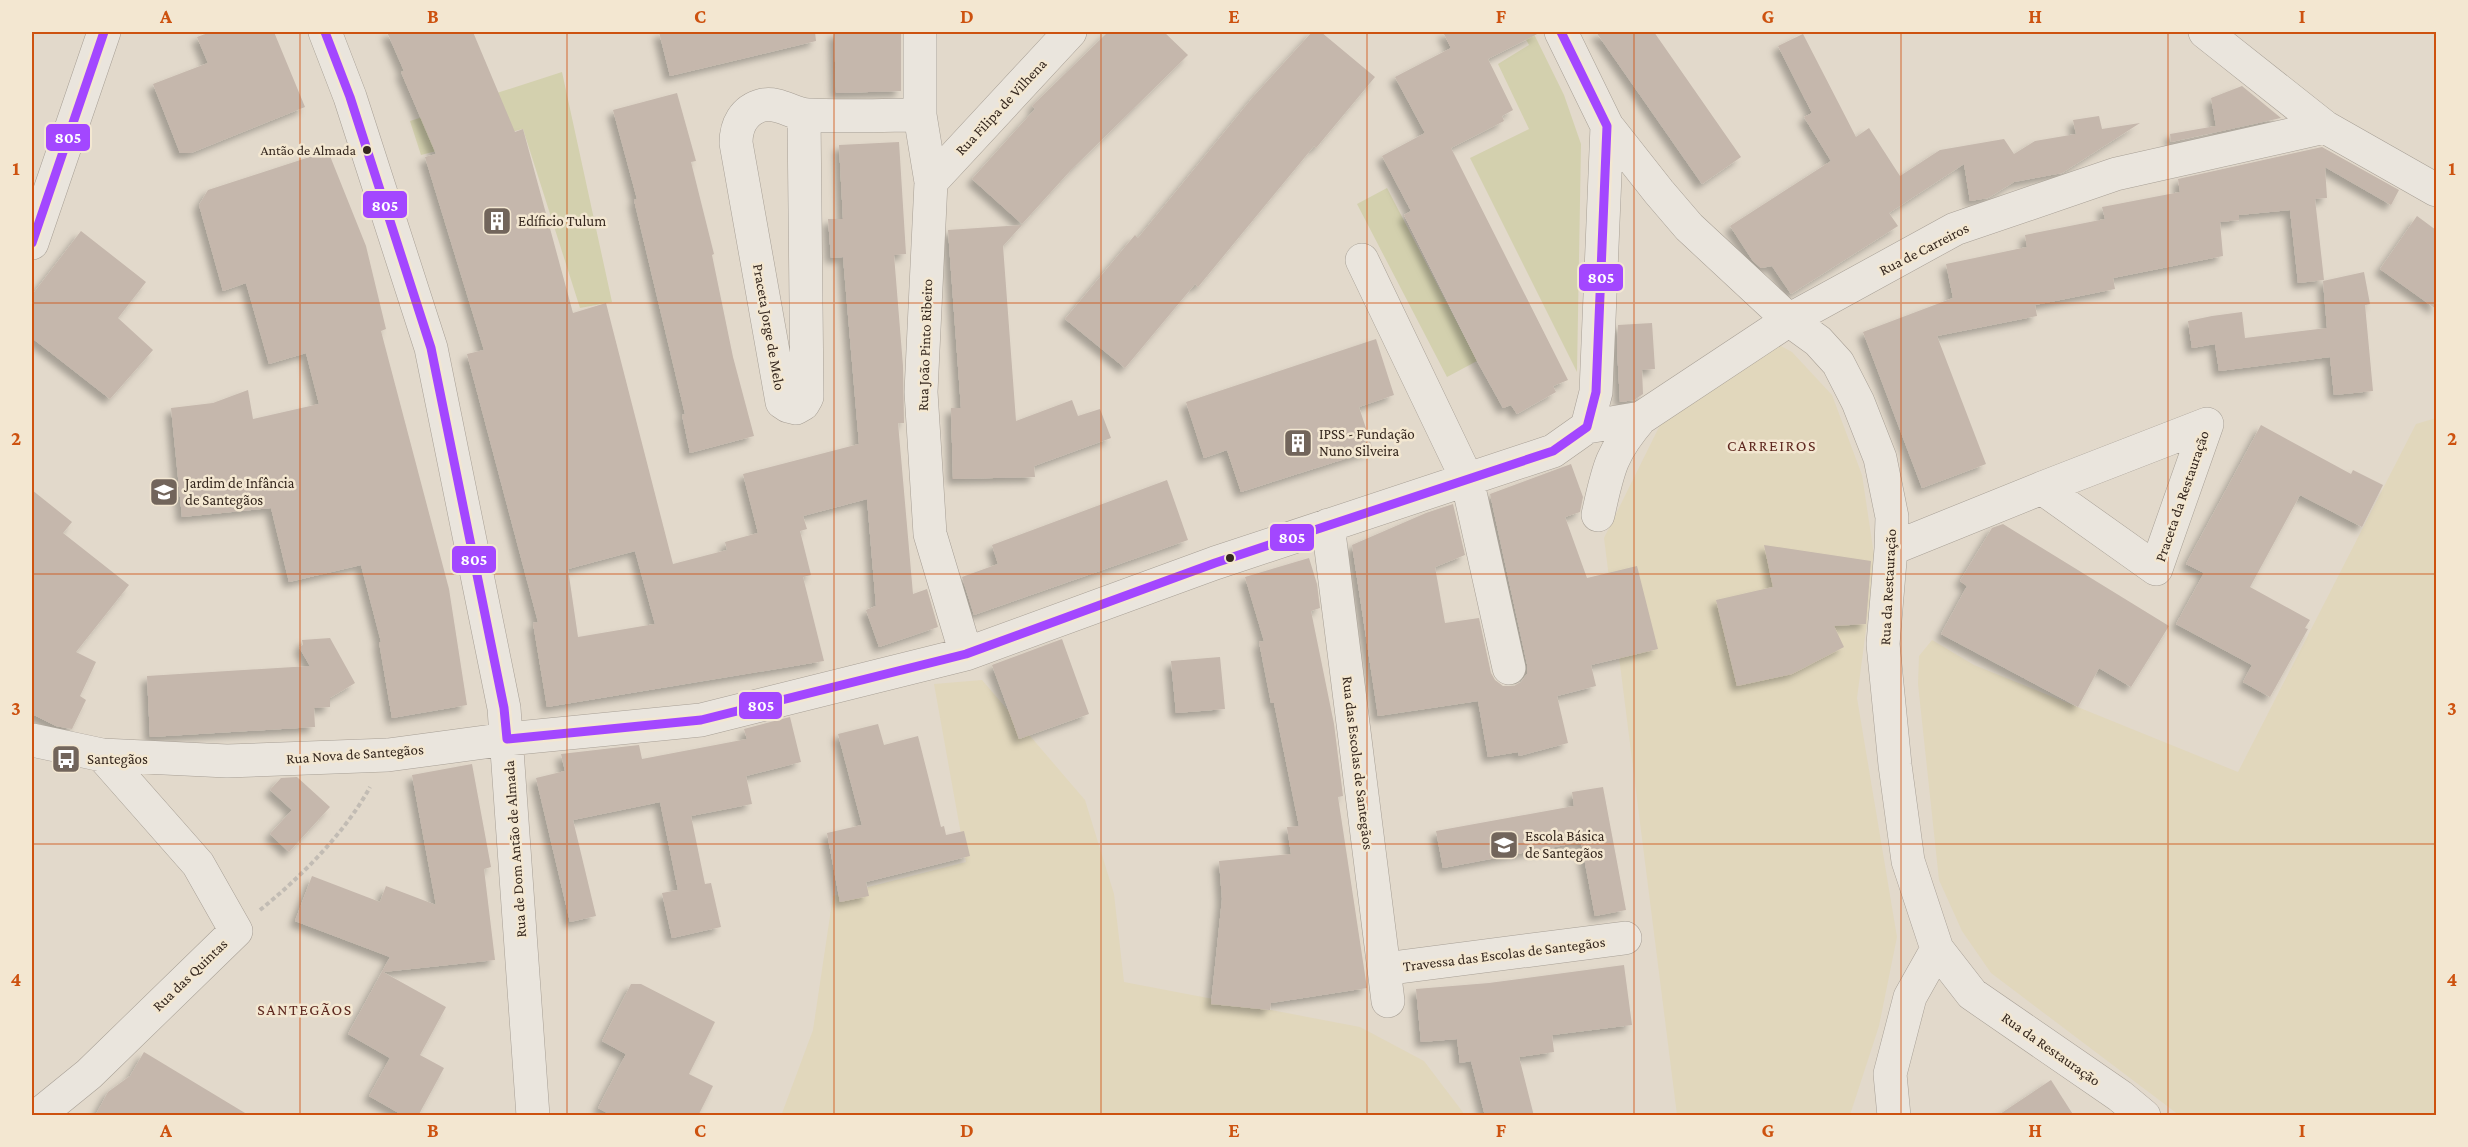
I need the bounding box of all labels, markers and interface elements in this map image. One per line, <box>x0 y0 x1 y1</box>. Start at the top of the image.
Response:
text: A <box>159 5 173 27</box>
text: B <box>427 5 439 27</box>
text: C <box>694 5 706 27</box>
text: D <box>960 5 974 27</box>
text: E <box>1228 5 1240 27</box>
text: F <box>1496 5 1507 27</box>
text: G <box>1762 5 1775 27</box>
text: H <box>2028 5 2042 27</box>
text: I <box>2299 5 2306 27</box>
street label: Rua Filipa de Vilhena <box>952 56 1050 159</box>
line badge: 805 <box>45 123 91 152</box>
text: 805 <box>55 129 82 146</box>
place label: Antão de Almada <box>261 142 357 158</box>
marker: Antão de Almada <box>361 144 373 156</box>
text: 1 <box>12 157 20 179</box>
text: 1 <box>2448 157 2456 179</box>
line badge: 805 <box>362 190 408 219</box>
text: 805 <box>372 197 399 214</box>
building icon: Edíficio Tulum <box>481 205 513 237</box>
place label: Edíficio Tulum <box>518 213 606 229</box>
street label: Rua de Carreiros <box>1877 220 1971 278</box>
street label: Praceta Jorge de Melo <box>749 262 788 392</box>
line badge: 805 <box>1578 263 1624 292</box>
text: 805 <box>1588 269 1615 286</box>
street label: Rua João Pinto Ribeiro <box>915 279 936 412</box>
place label: IPSS - Fundação Nuno Silveira <box>1319 426 1415 459</box>
text: 2 <box>11 427 21 449</box>
building icon: IPSS - Fundação Nuno Silveira <box>1282 427 1314 459</box>
text: 2 <box>2447 427 2457 449</box>
street label: Praceta da Restauração <box>2152 428 2213 564</box>
district label: CARREIROS <box>1727 437 1817 454</box>
place label: Jardim de Infância de Santegãos <box>183 475 295 509</box>
school or university icon: Jardim de Infância de Santegãos <box>148 476 180 508</box>
line badge: 805 <box>1269 523 1315 552</box>
street label: Rua da Restauração <box>1877 528 1900 646</box>
text: 805 <box>1279 529 1306 546</box>
line badge: 805 <box>451 545 497 574</box>
text: 805 <box>461 551 488 568</box>
unlabelled marker <box>1224 552 1236 564</box>
street label: Rua das Escolas de Santegãos <box>1338 675 1377 851</box>
line badge: 805 <box>738 691 783 720</box>
text: 3 <box>11 697 21 719</box>
text: 805 <box>748 697 775 714</box>
text: 3 <box>2447 697 2457 719</box>
street label: Rua Nova de Santegãos <box>286 741 424 768</box>
bus stop icon: Santegãos <box>50 743 82 775</box>
place label: Santegãos <box>87 751 148 768</box>
street label: Rua de Dom Antão de Almada <box>501 760 529 938</box>
place label: Escola Básica de Santegãos <box>1525 828 1605 862</box>
school or university icon: Escola Básica de Santegãos <box>1488 829 1520 861</box>
street label: Travessa das Escolas de Santegãos <box>1402 934 1606 975</box>
street label: Rua das Quintas <box>150 935 231 1014</box>
text: 4 <box>11 968 22 990</box>
text: 4 <box>2447 968 2458 990</box>
district label: SANTEGÃOS <box>257 1001 353 1018</box>
street label: Rua da Restauração <box>1998 1009 2103 1090</box>
text: A <box>159 1119 173 1141</box>
text: B <box>427 1119 439 1141</box>
text: C <box>694 1119 706 1141</box>
text: D <box>960 1119 974 1141</box>
text: E <box>1228 1119 1240 1141</box>
text: F <box>1496 1119 1507 1141</box>
text: G <box>1762 1119 1775 1141</box>
text: H <box>2028 1119 2042 1141</box>
text: I <box>2299 1119 2306 1141</box>

